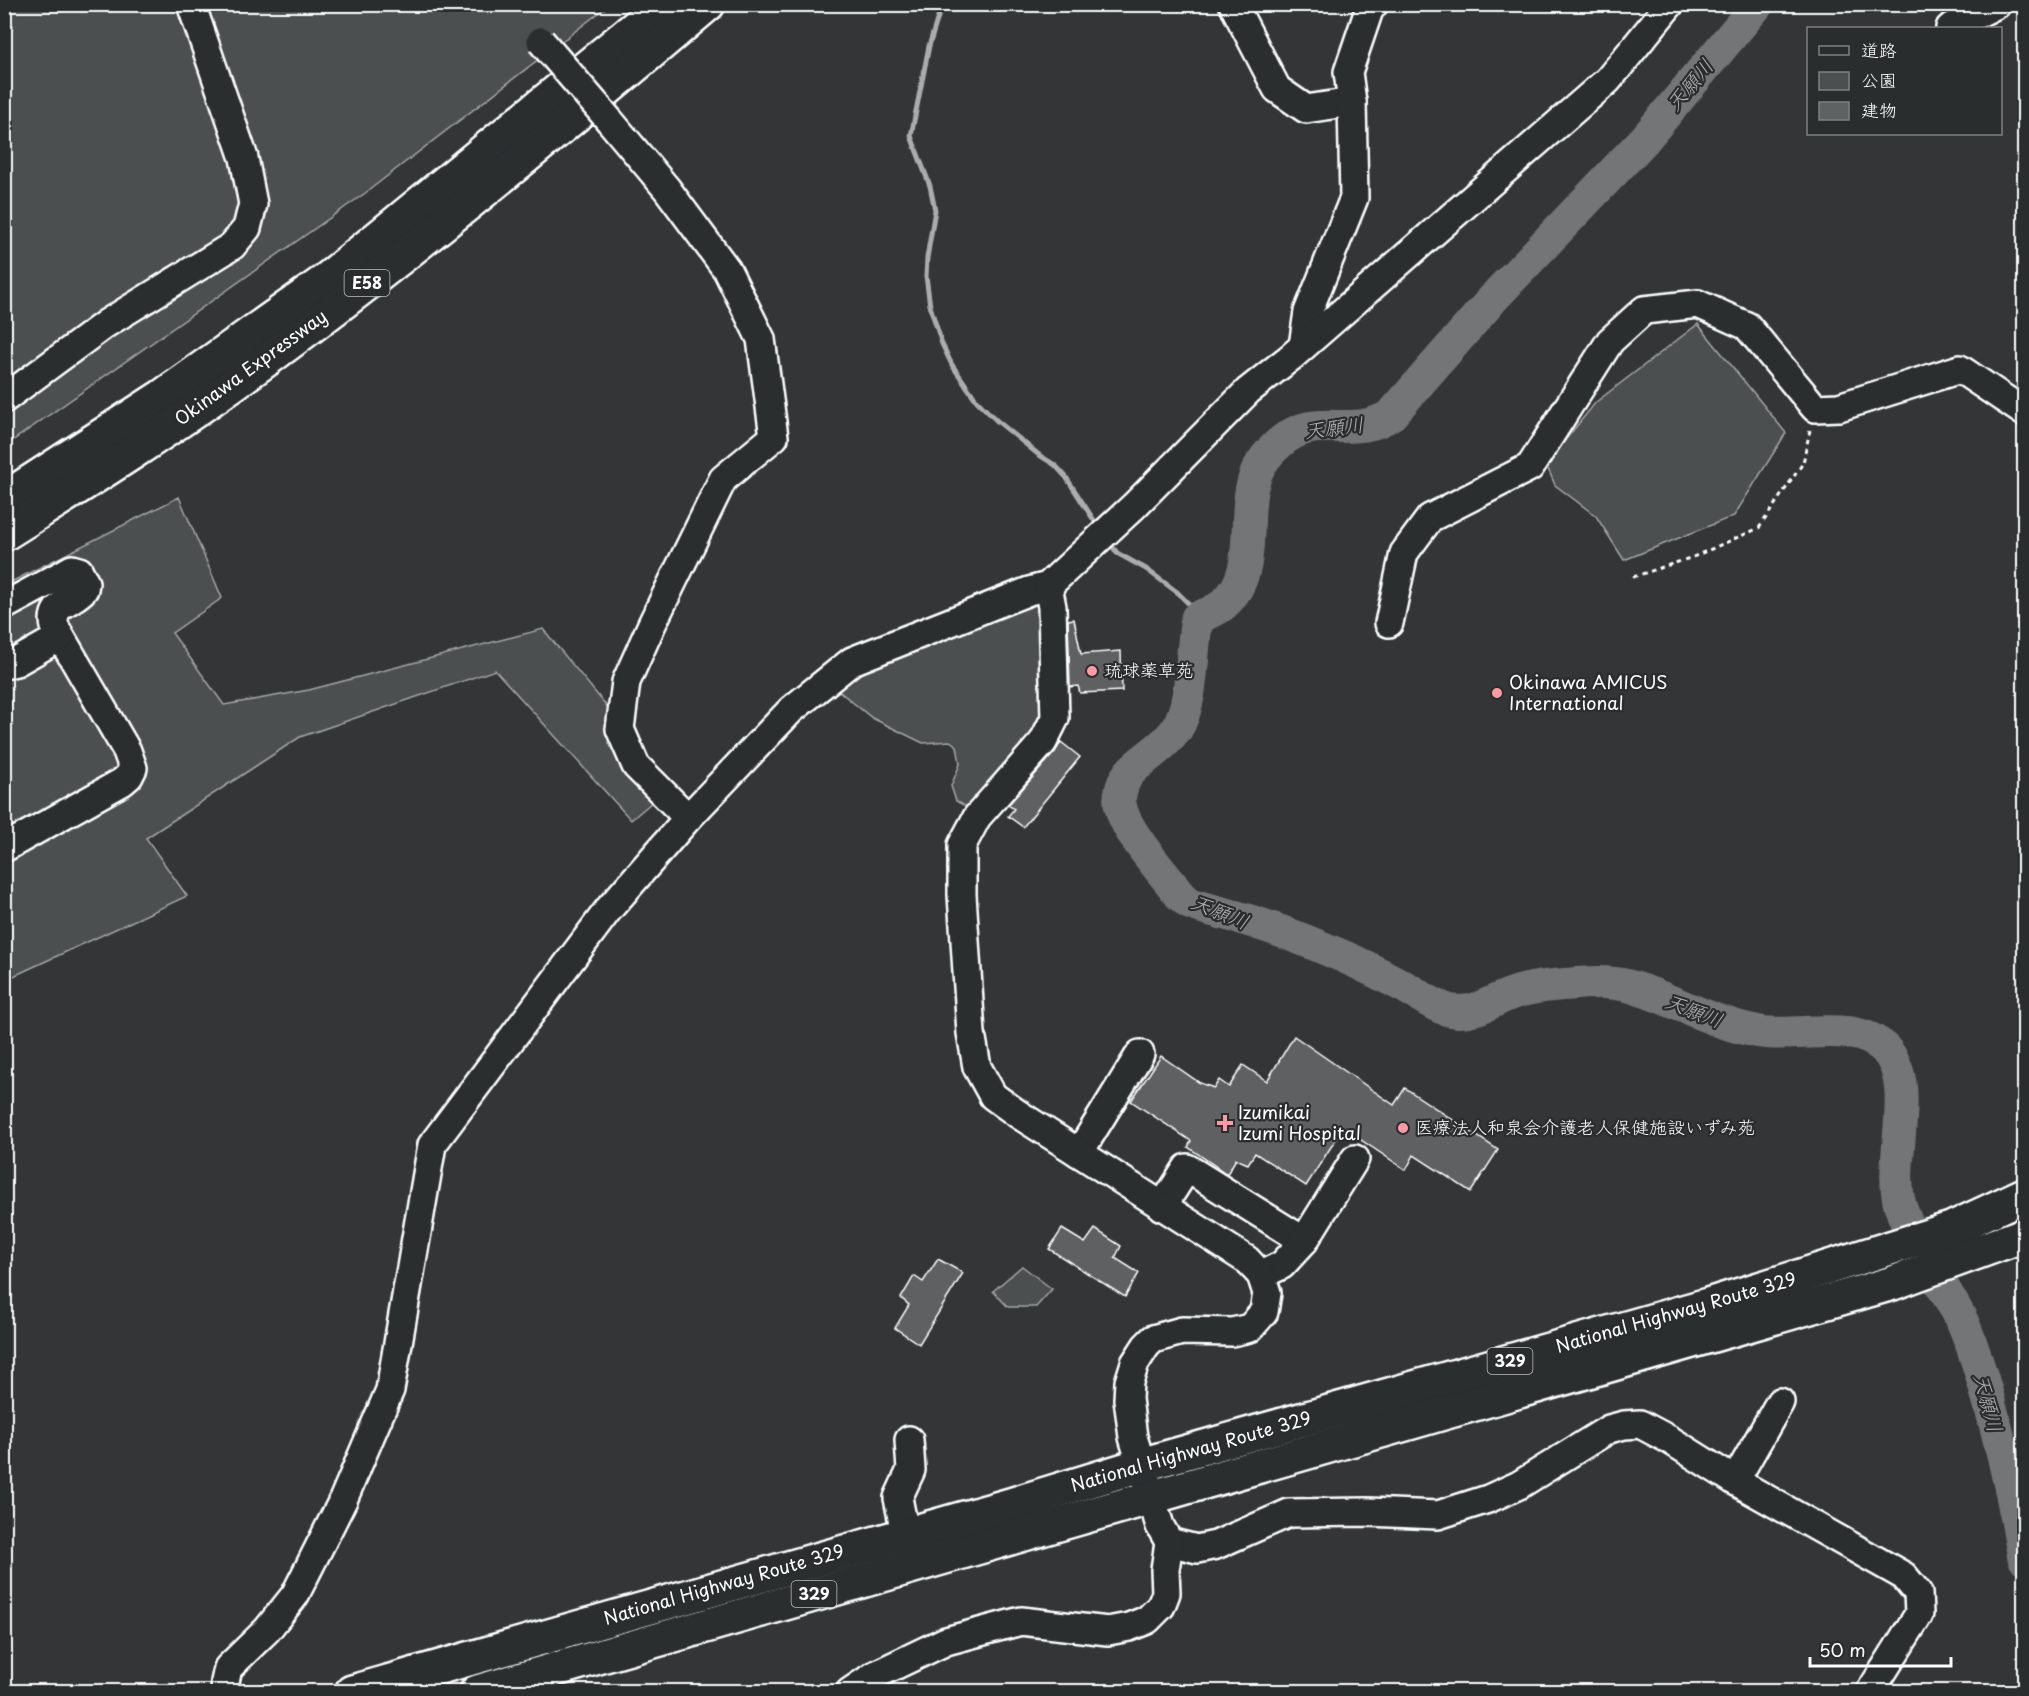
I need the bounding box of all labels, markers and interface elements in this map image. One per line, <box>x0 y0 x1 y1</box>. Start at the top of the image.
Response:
legend <box>1807 27 2002 135</box>
text: 道路 <box>1861 36 1897 63</box>
water label: 天願川 <box>1658 52 1720 117</box>
text: 公園 <box>1861 66 1897 93</box>
text: 建物 <box>1861 96 1897 123</box>
road number: E58 <box>344 270 389 296</box>
street label: Okinawa Expressway <box>168 302 332 431</box>
water label: 天願川 <box>1302 408 1365 446</box>
place label: 琉球薬草苑 <box>1104 656 1194 683</box>
marker: 琉球薬草苑 <box>1085 664 1099 678</box>
place label: Okinawa AMICUS International <box>1509 668 1667 716</box>
marker: Okinawa AMICUS International <box>1490 686 1504 700</box>
water label: 天願川 <box>1187 886 1254 936</box>
water label: 天願川 <box>1661 985 1728 1035</box>
place label: Izumikai Izumi Hospital <box>1238 1098 1361 1146</box>
place label: 医療法人和泉会介護老人保健施設いずみ苑 <box>1415 1113 1756 1140</box>
marker: Izumikai Izumi Hospital <box>1216 1114 1234 1132</box>
marker: 医療法人和泉会介護老人保健施設いずみ苑 <box>1396 1121 1410 1135</box>
street label: National Highway Route 329 <box>1552 1264 1799 1359</box>
road number: 329 <box>1488 1348 1532 1374</box>
water label: 天願川 <box>1967 1370 2011 1436</box>
street label: National Highway Route 329 <box>1067 1403 1314 1498</box>
street label: National Highway Route 329 <box>601 1540 847 1630</box>
road number: 329 <box>792 1581 836 1607</box>
scale bar <box>1810 1630 1951 1668</box>
text: 50 m <box>1819 1636 1866 1663</box>

